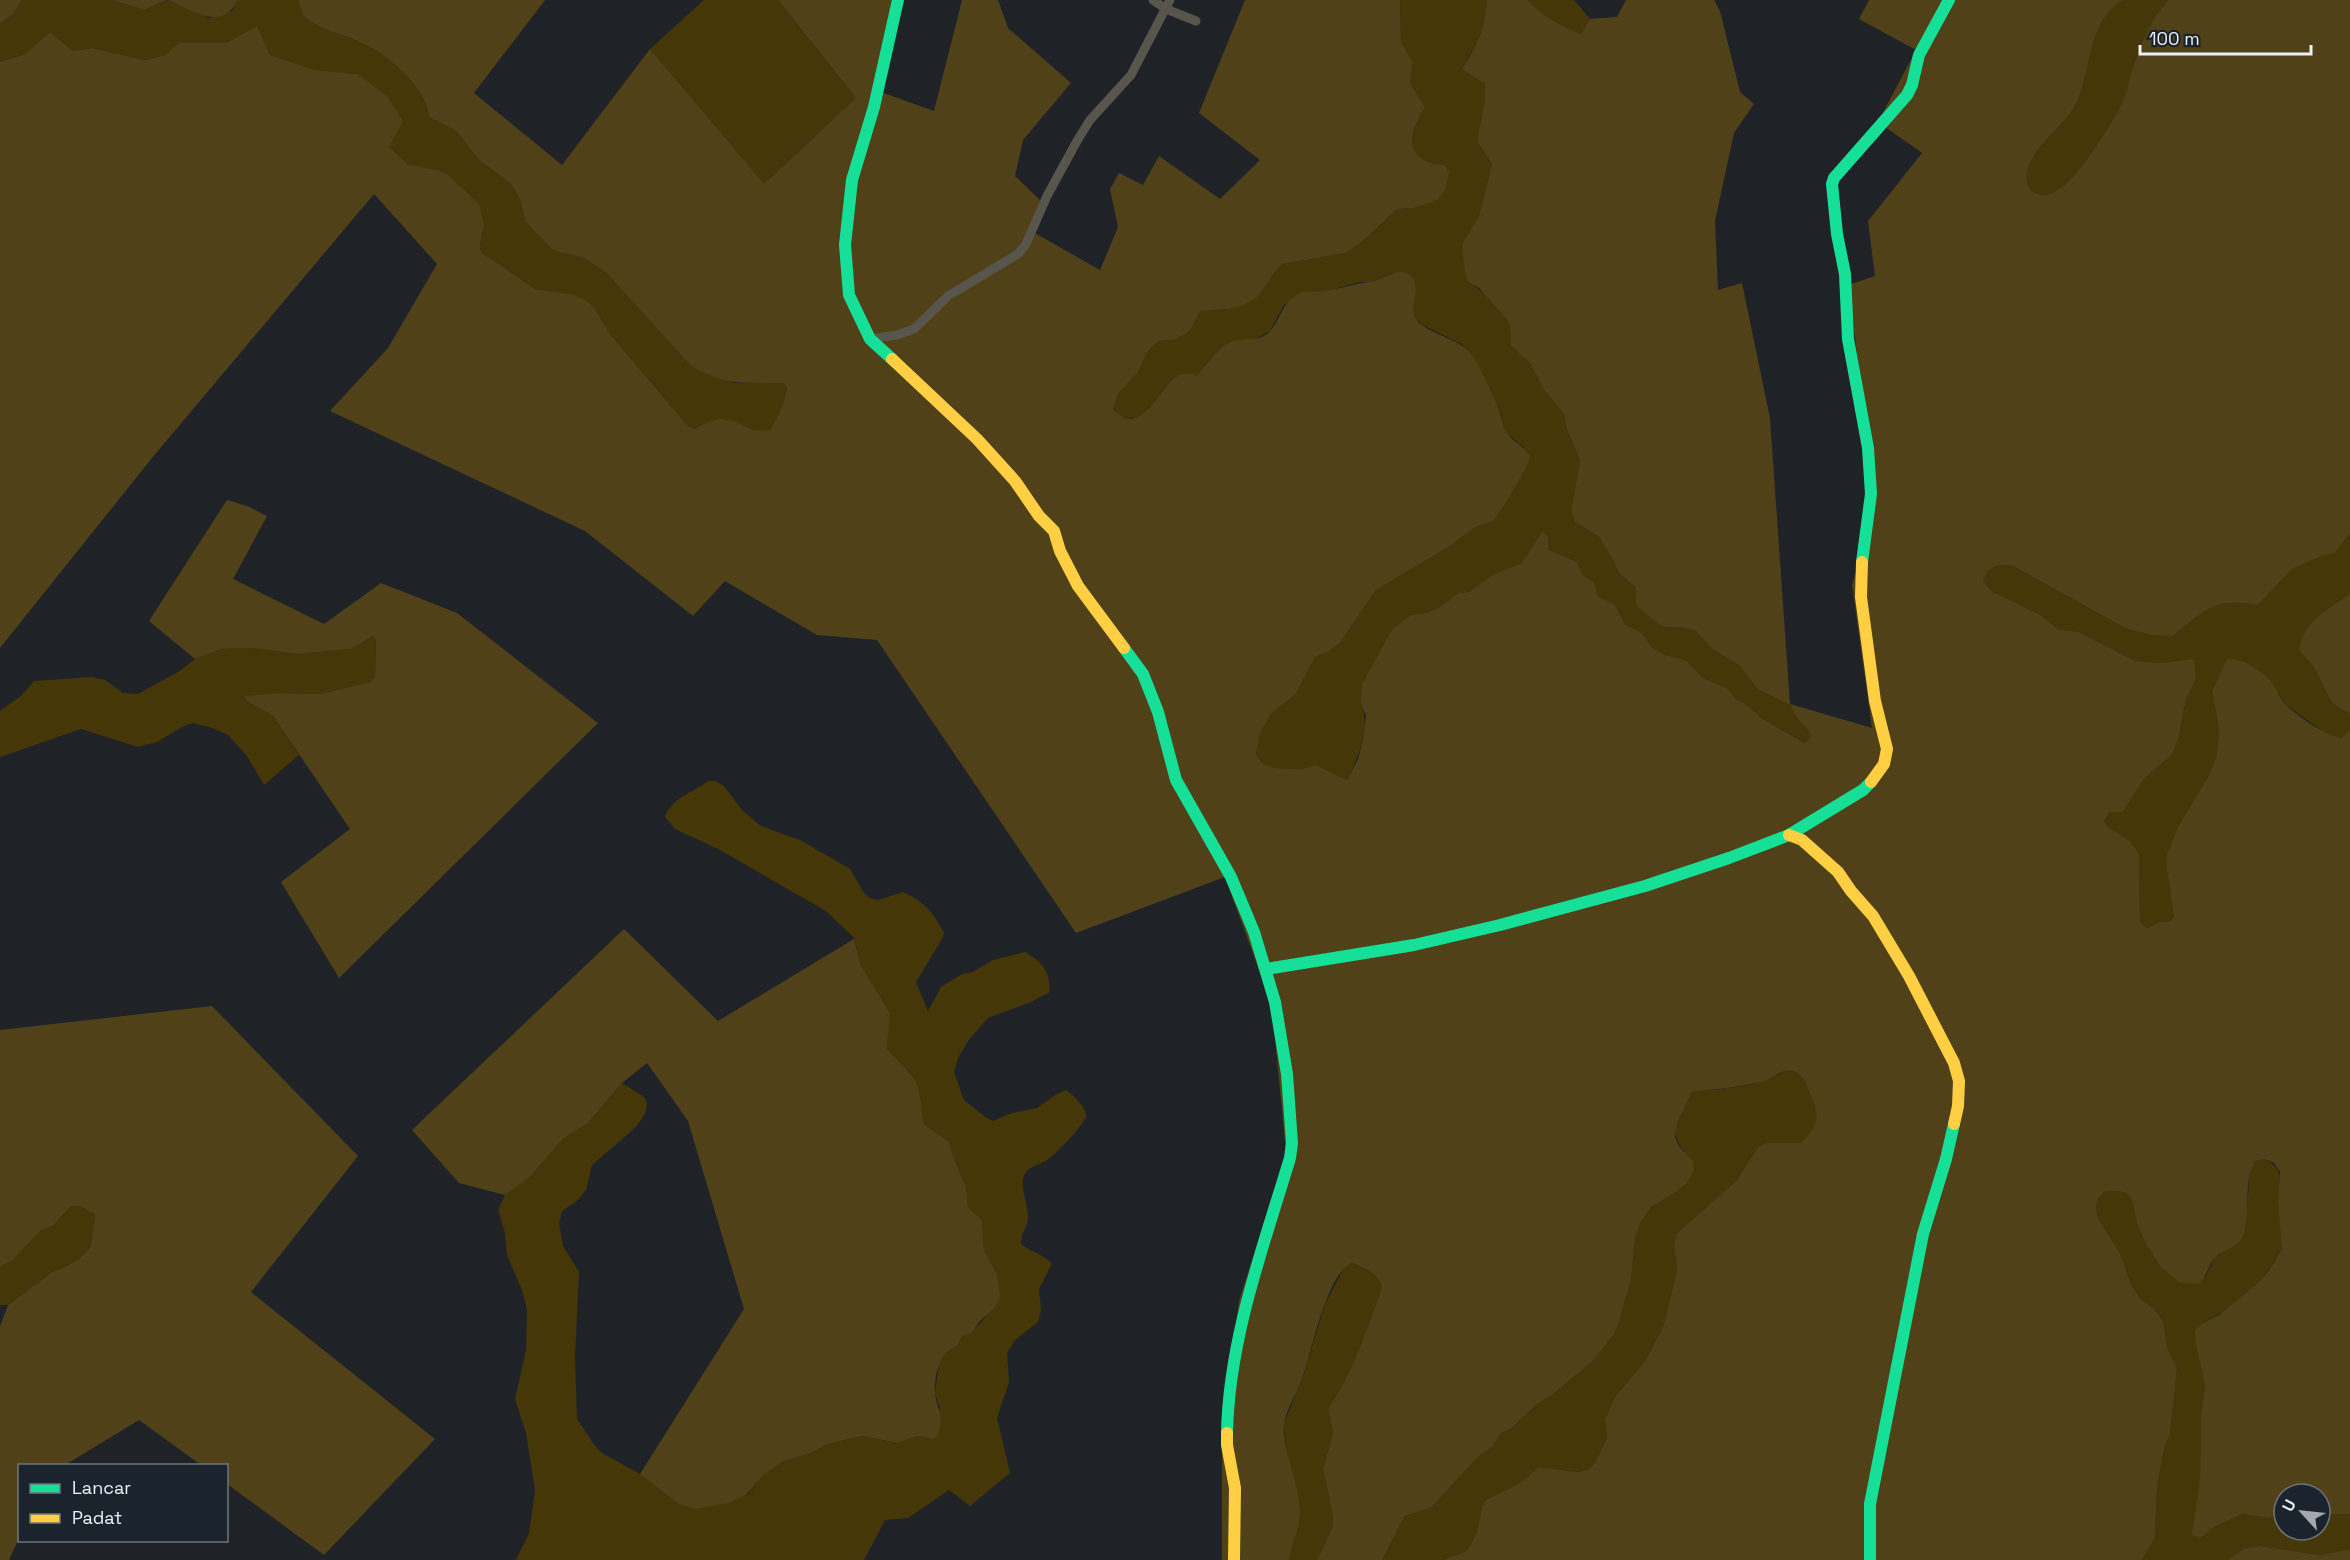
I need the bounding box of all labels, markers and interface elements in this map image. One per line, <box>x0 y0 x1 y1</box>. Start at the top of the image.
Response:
scale bar <box>2140 18 2311 56</box>
text: 100 m <box>2149 27 2200 50</box>
legend <box>18 1464 228 1542</box>
text: Lancar <box>72 1476 131 1499</box>
north arrow <box>2272 1482 2332 1542</box>
text: U <box>2277 1496 2301 1515</box>
text: Padat <box>72 1506 122 1529</box>

